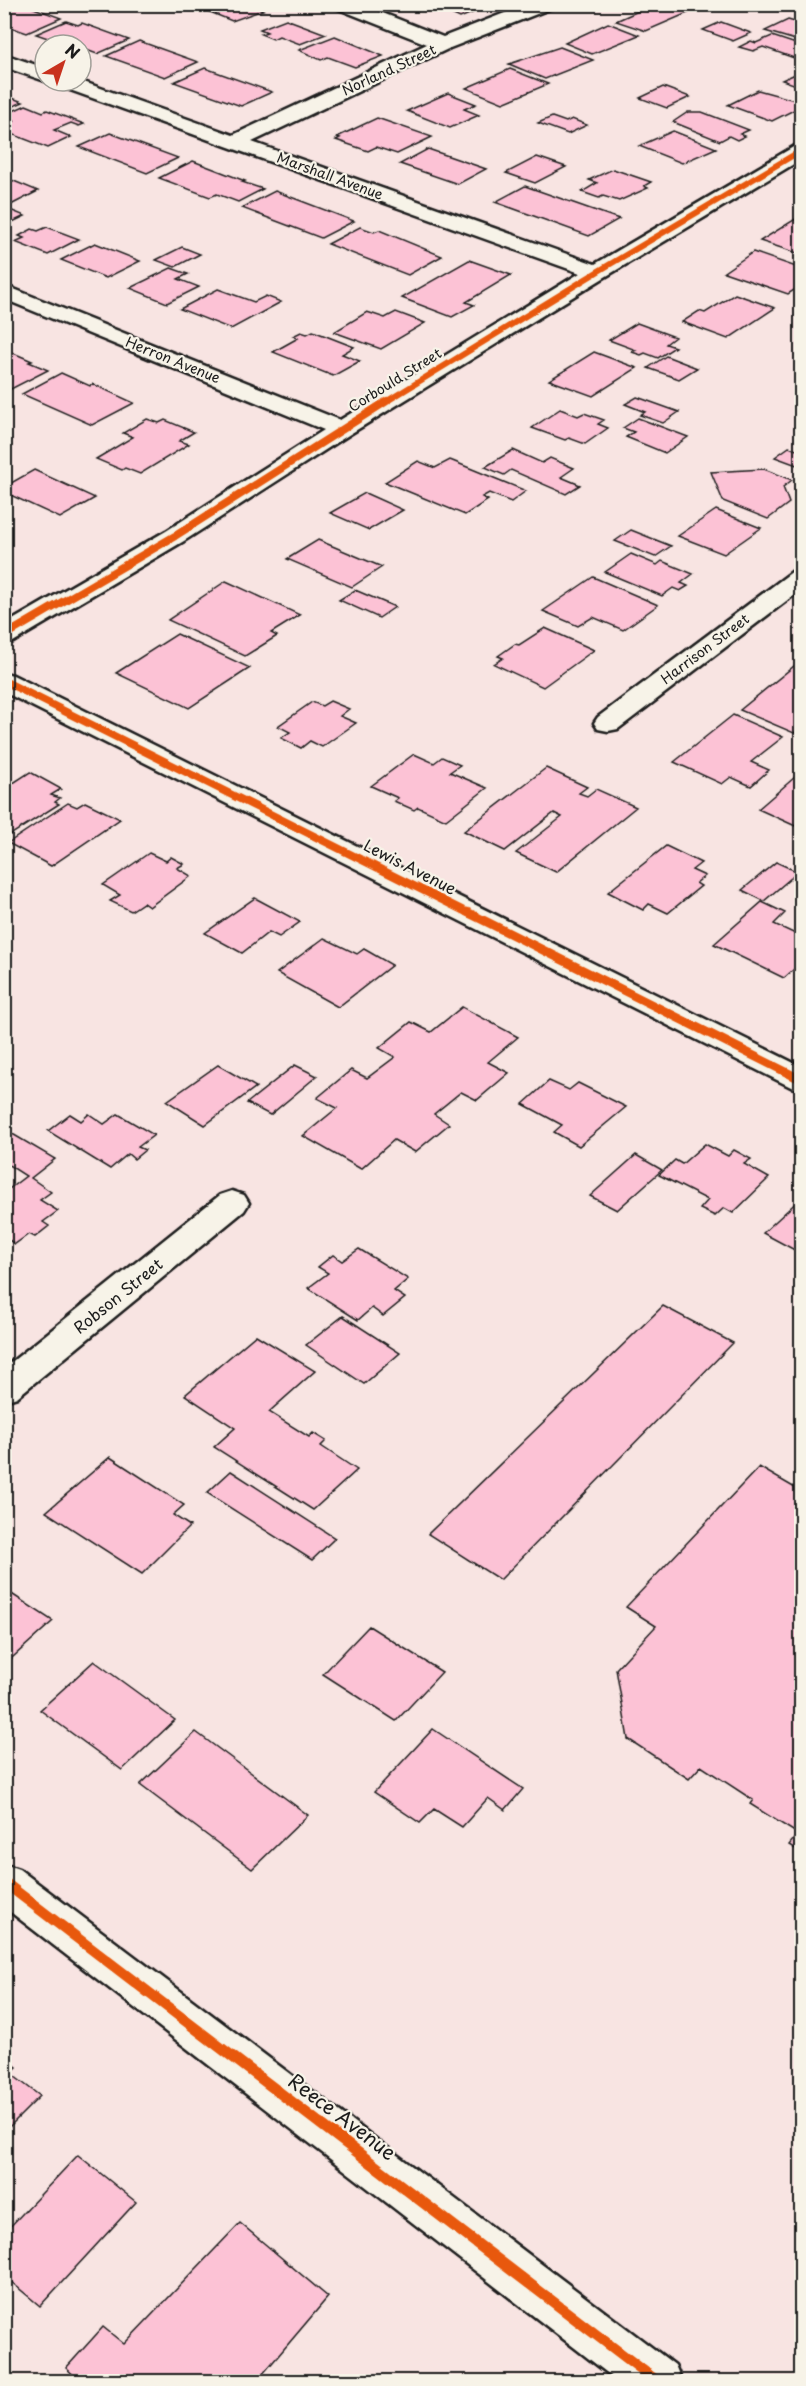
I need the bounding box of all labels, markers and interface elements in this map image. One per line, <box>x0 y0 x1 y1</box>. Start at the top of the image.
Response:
north arrow <box>33 33 93 93</box>
text: N <box>61 37 86 64</box>
street label: Norland Street <box>338 38 440 101</box>
street label: Marshall Avenue <box>274 147 387 205</box>
street label: Herron Avenue <box>123 331 224 388</box>
street label: Corbould Street <box>344 342 446 417</box>
street label: Harrison Street <box>656 608 754 689</box>
street label: Lewis Avenue <box>360 832 461 900</box>
street label: Robson Street <box>68 1251 168 1339</box>
street label: Reece Avenue <box>282 2066 403 2167</box>

